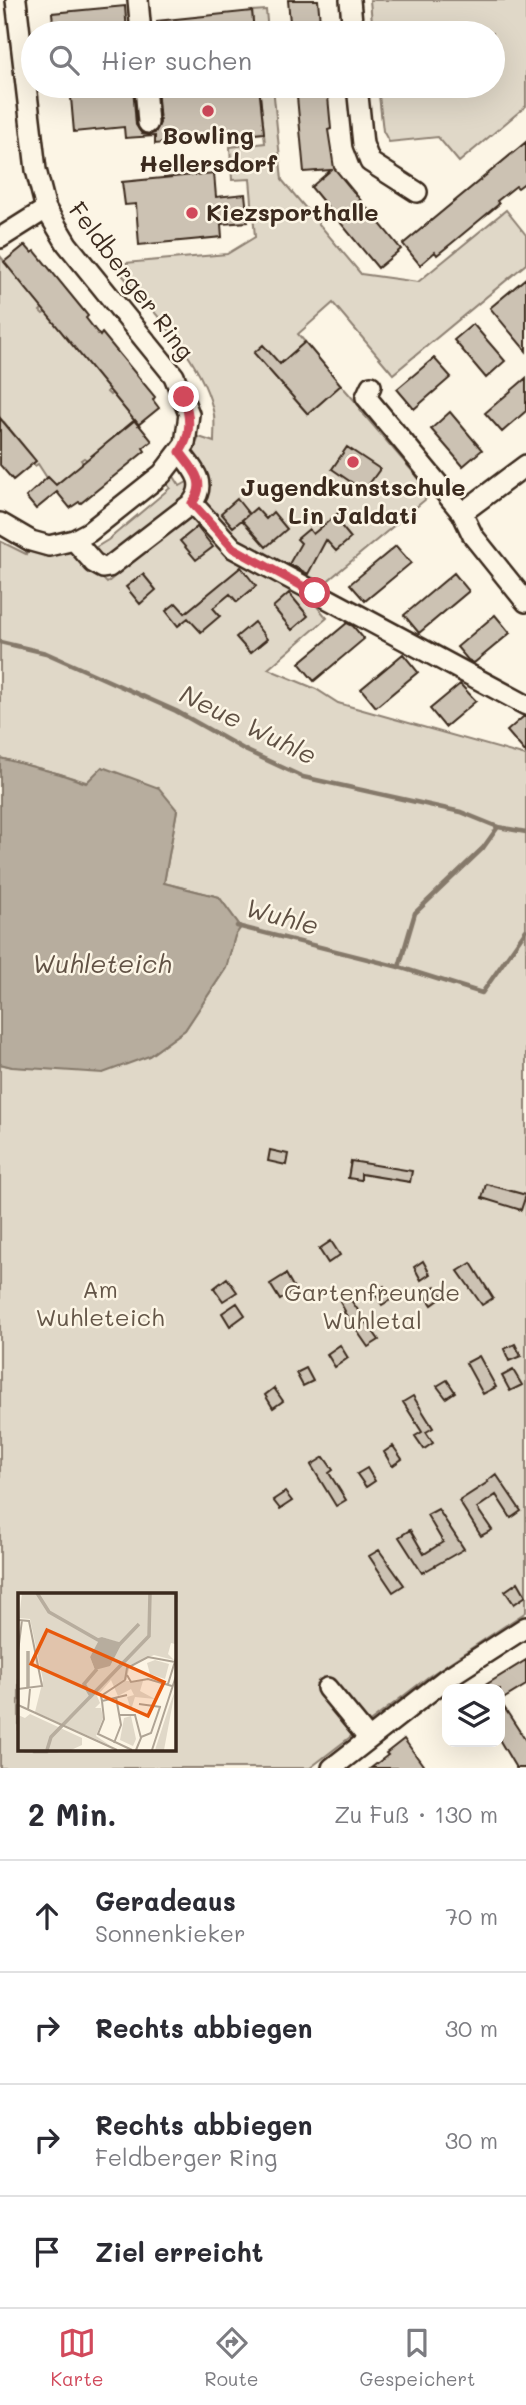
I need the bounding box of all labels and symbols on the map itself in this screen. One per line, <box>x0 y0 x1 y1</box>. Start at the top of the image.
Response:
marker: Bowling Hellersdorf <box>200 103 216 119</box>
place label: Bowling Hellersdorf <box>139 119 278 178</box>
street label: Feldberger Ring <box>63 195 202 365</box>
place label: Kiezsporthalle <box>206 196 379 227</box>
marker: Kiezsporthalle <box>184 205 200 221</box>
route end <box>168 381 199 412</box>
marker: Jugendkunstschule Lin Jaldati <box>345 454 361 470</box>
place label: Jugendkunstschule Lin Jaldati <box>240 471 466 530</box>
route start <box>299 577 330 608</box>
water label: Neue Wuhle <box>174 676 323 772</box>
water label: Wuhle <box>242 890 323 942</box>
water label: Wuhleteich <box>32 946 172 980</box>
park label: Am Wuhleteich <box>35 1273 165 1332</box>
park label: Gartenfreunde Wuhletal <box>284 1276 460 1335</box>
inset map <box>18 1593 175 1750</box>

